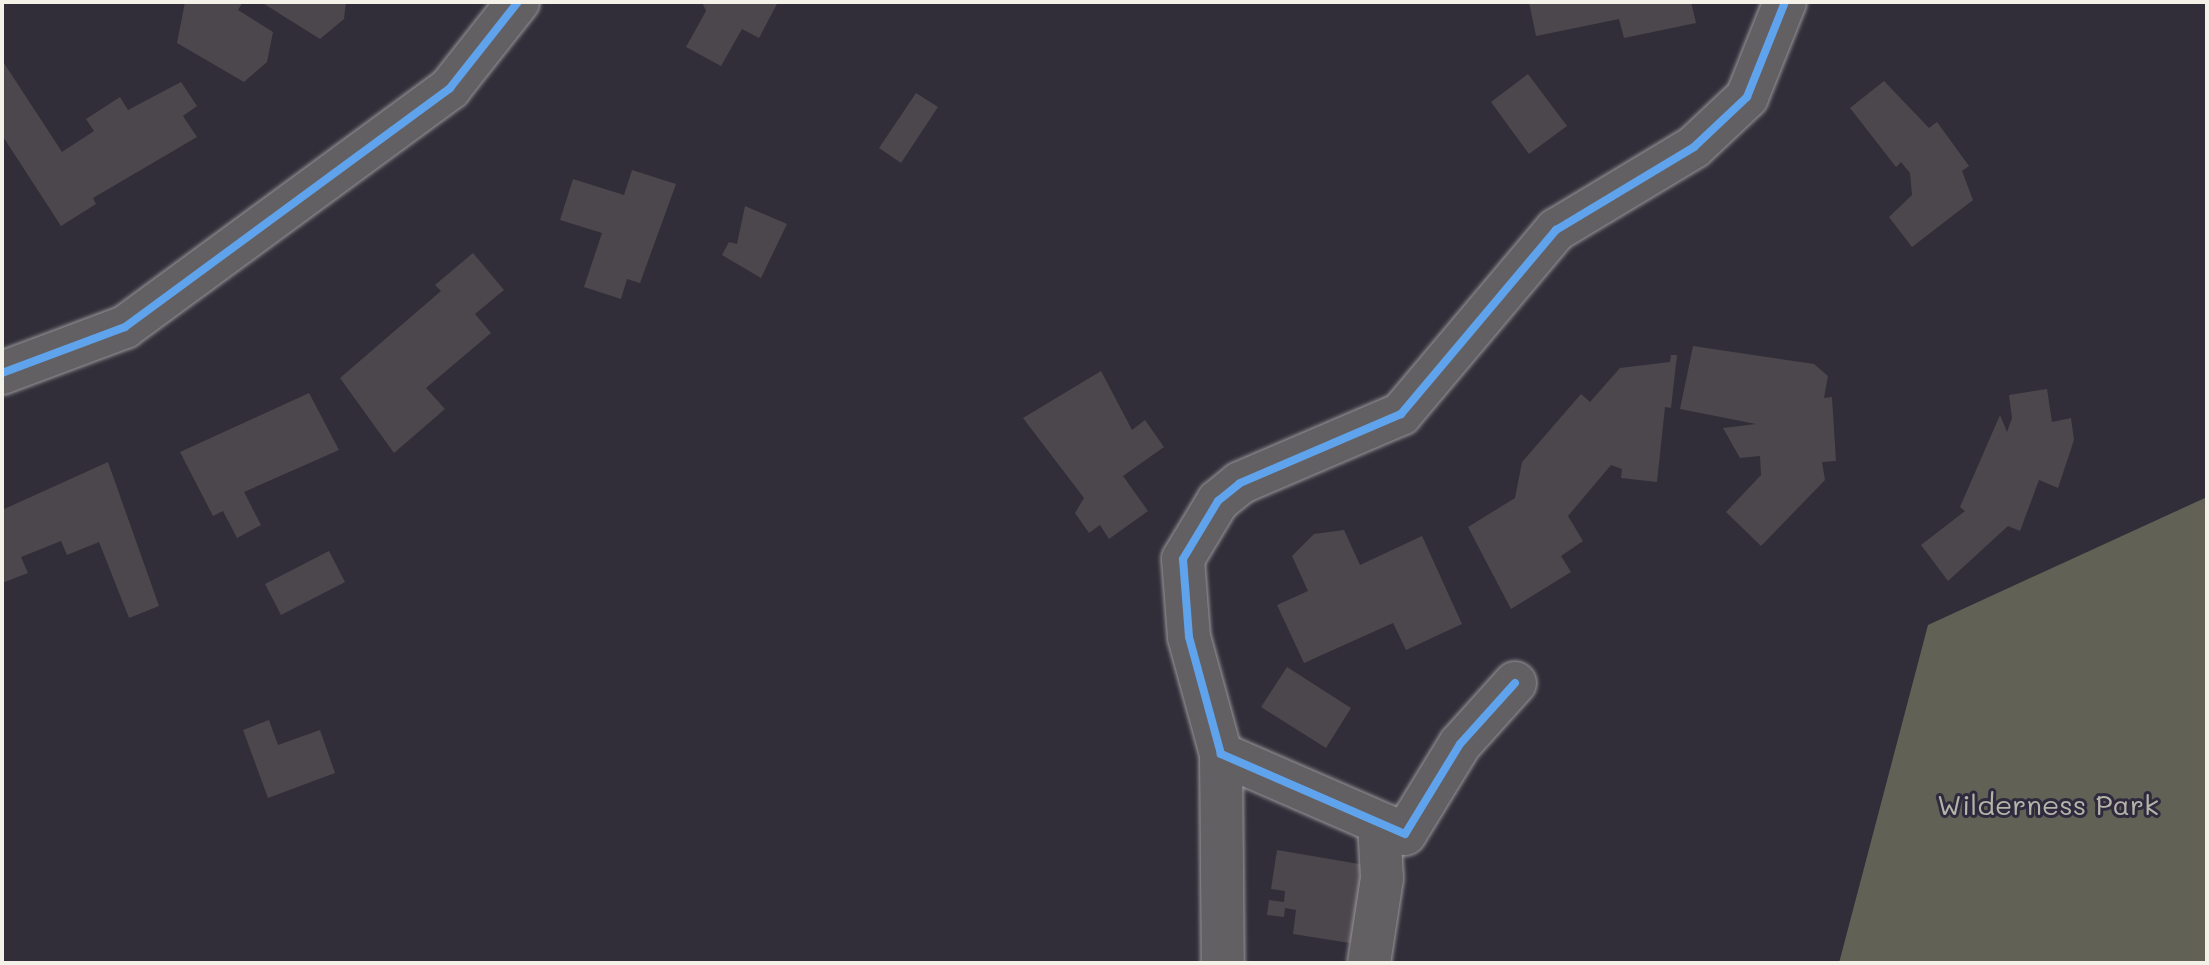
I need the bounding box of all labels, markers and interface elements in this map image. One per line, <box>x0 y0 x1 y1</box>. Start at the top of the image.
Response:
park label: Wilderness Park <box>1937 787 2159 821</box>

